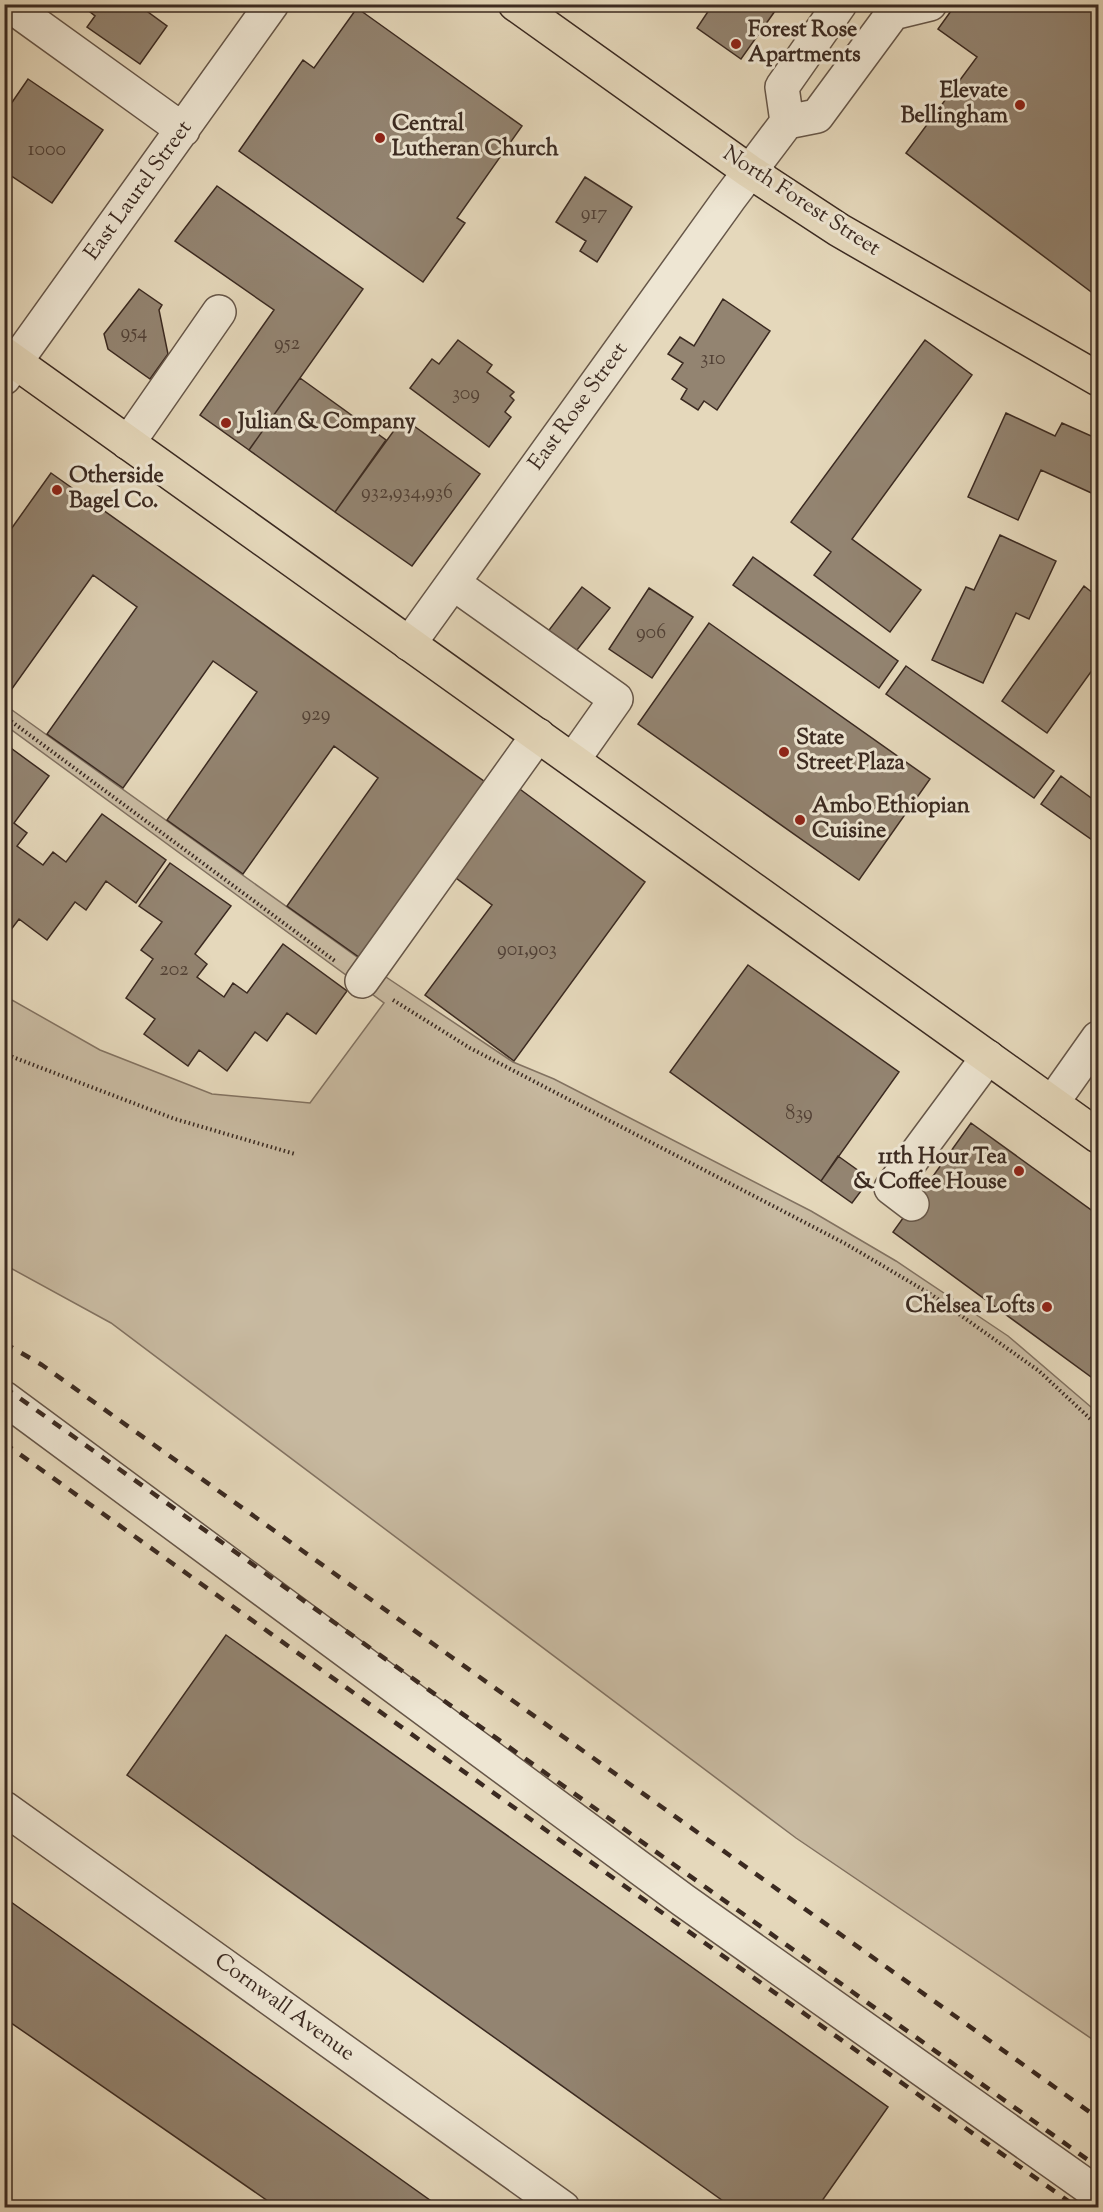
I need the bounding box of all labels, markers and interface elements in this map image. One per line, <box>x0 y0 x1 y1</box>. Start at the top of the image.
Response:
place label: Forest Rose Apartments <box>748 15 861 72</box>
marker: Forest Rose Apartments <box>729 37 743 51</box>
place label: Elevate Bellingham <box>901 76 1009 133</box>
marker: Elevate Bellingham <box>1013 98 1027 112</box>
place label: Central Lutheran Church <box>392 109 559 166</box>
street label: East Laurel Street <box>77 114 201 268</box>
marker: Central Lutheran Church <box>373 131 387 145</box>
house number: 1000 <box>28 136 66 165</box>
street label: North Forest Street <box>716 139 887 265</box>
house number: 917 <box>581 200 607 229</box>
house number: 954 <box>121 319 147 348</box>
house number: 952 <box>274 330 300 359</box>
street label: East Rose Street <box>521 336 637 478</box>
house number: 310 <box>700 345 726 374</box>
house number: 309 <box>452 380 480 409</box>
place label: Julian & Company <box>236 407 416 439</box>
marker: Julian & Company <box>219 416 233 430</box>
place label: Otherside Bagel Co. <box>69 461 164 518</box>
house number: 932,934,936 <box>361 479 453 508</box>
marker: Otherside Bagel Co. <box>50 483 64 497</box>
house number: 906 <box>636 619 666 648</box>
house number: 929 <box>302 701 330 730</box>
place label: State Street Plaza <box>796 723 905 780</box>
marker: State Street Plaza <box>777 745 791 759</box>
place label: Ambo Ethiopian Cuisine <box>812 791 970 848</box>
marker: Ambo Ethiopian Cuisine <box>793 813 807 827</box>
house number: 901,903 <box>497 936 557 965</box>
house number: 202 <box>159 956 189 985</box>
house number: 839 <box>785 1100 813 1129</box>
place label: 11th Hour Tea & Coffee House <box>853 1142 1008 1199</box>
marker: 11th Hour Tea & Coffee House <box>1012 1164 1026 1178</box>
place label: Chelsea Lofts <box>905 1291 1035 1323</box>
marker: Chelsea Lofts <box>1040 1300 1054 1314</box>
street label: Cornwall Avenue <box>207 1946 361 2070</box>

